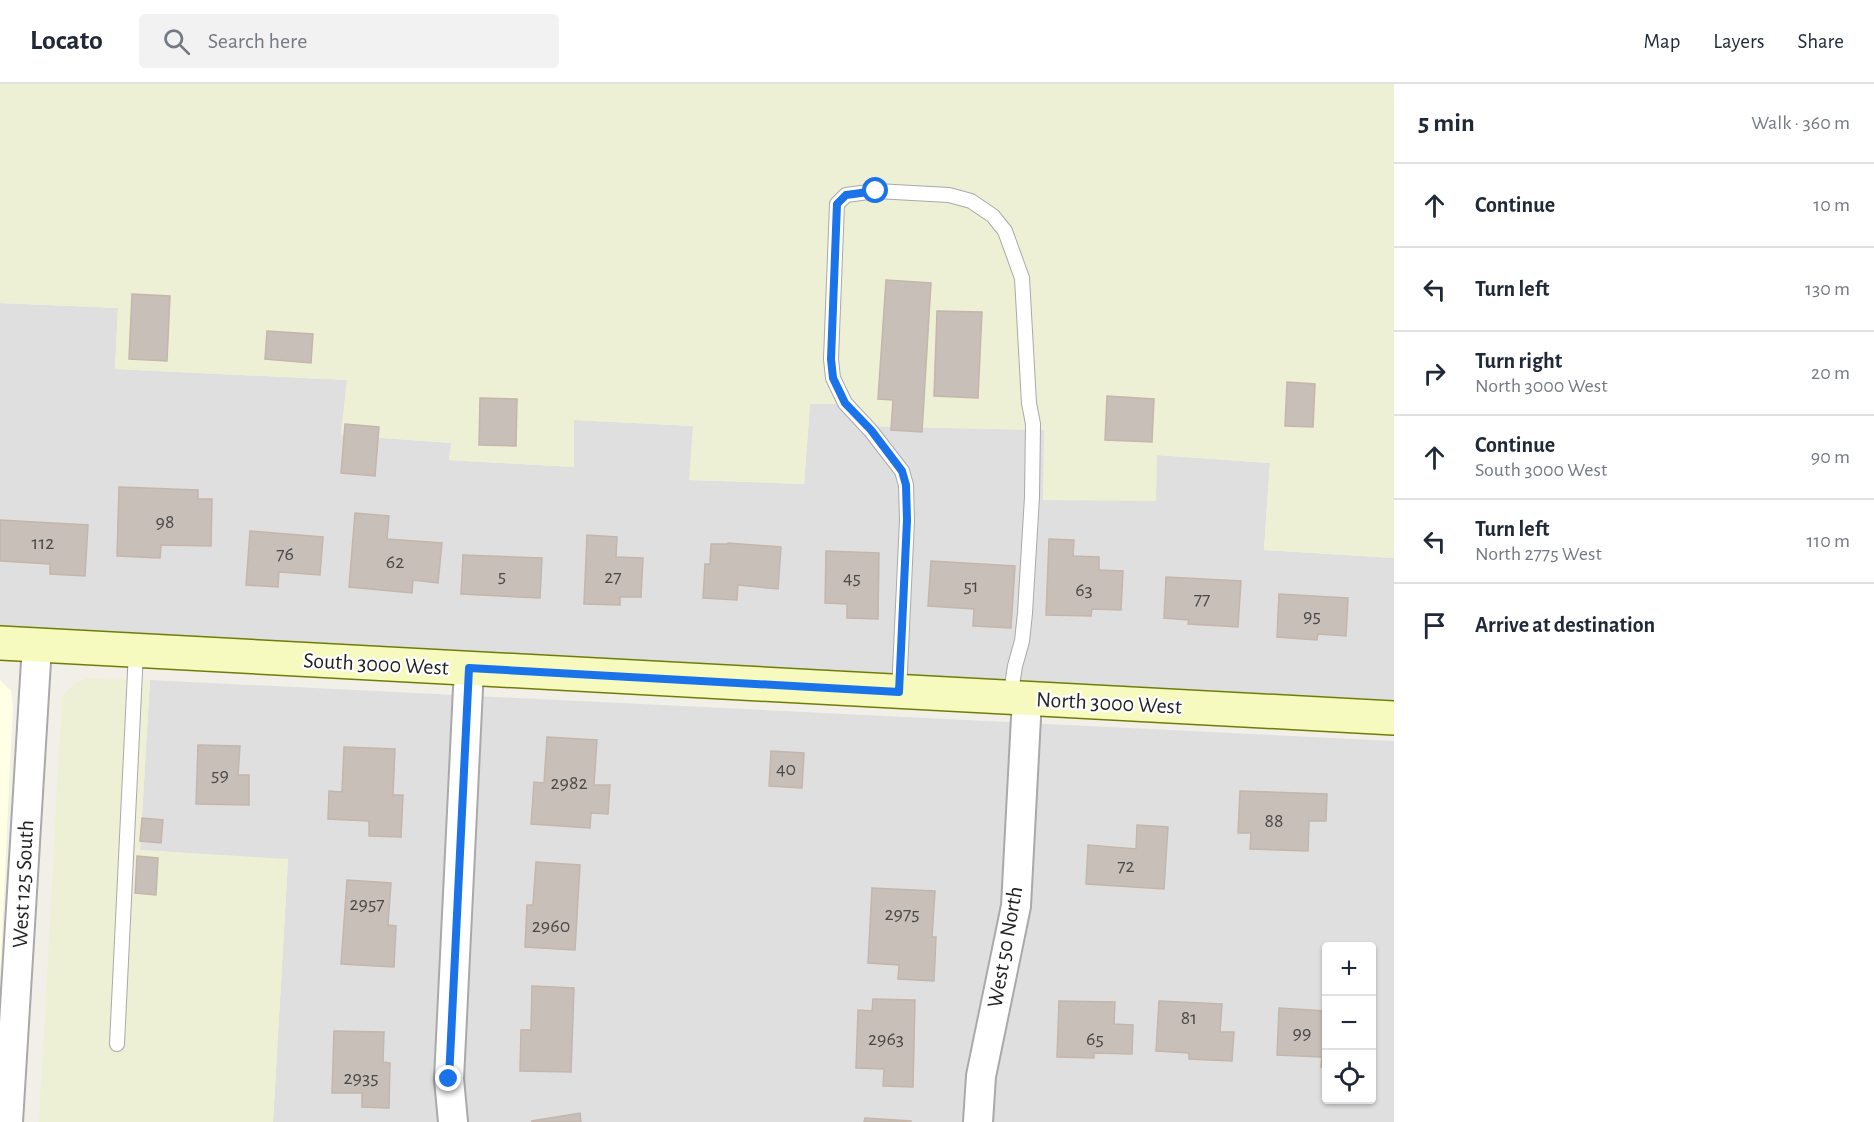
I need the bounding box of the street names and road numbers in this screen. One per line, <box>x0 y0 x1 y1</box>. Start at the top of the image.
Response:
street label: South 3000 West <box>303 649 449 679</box>
street label: North 3000 West <box>1036 688 1182 718</box>
street label: West 125 South <box>9 819 37 949</box>
street label: West 50 North <box>984 885 1026 1009</box>

